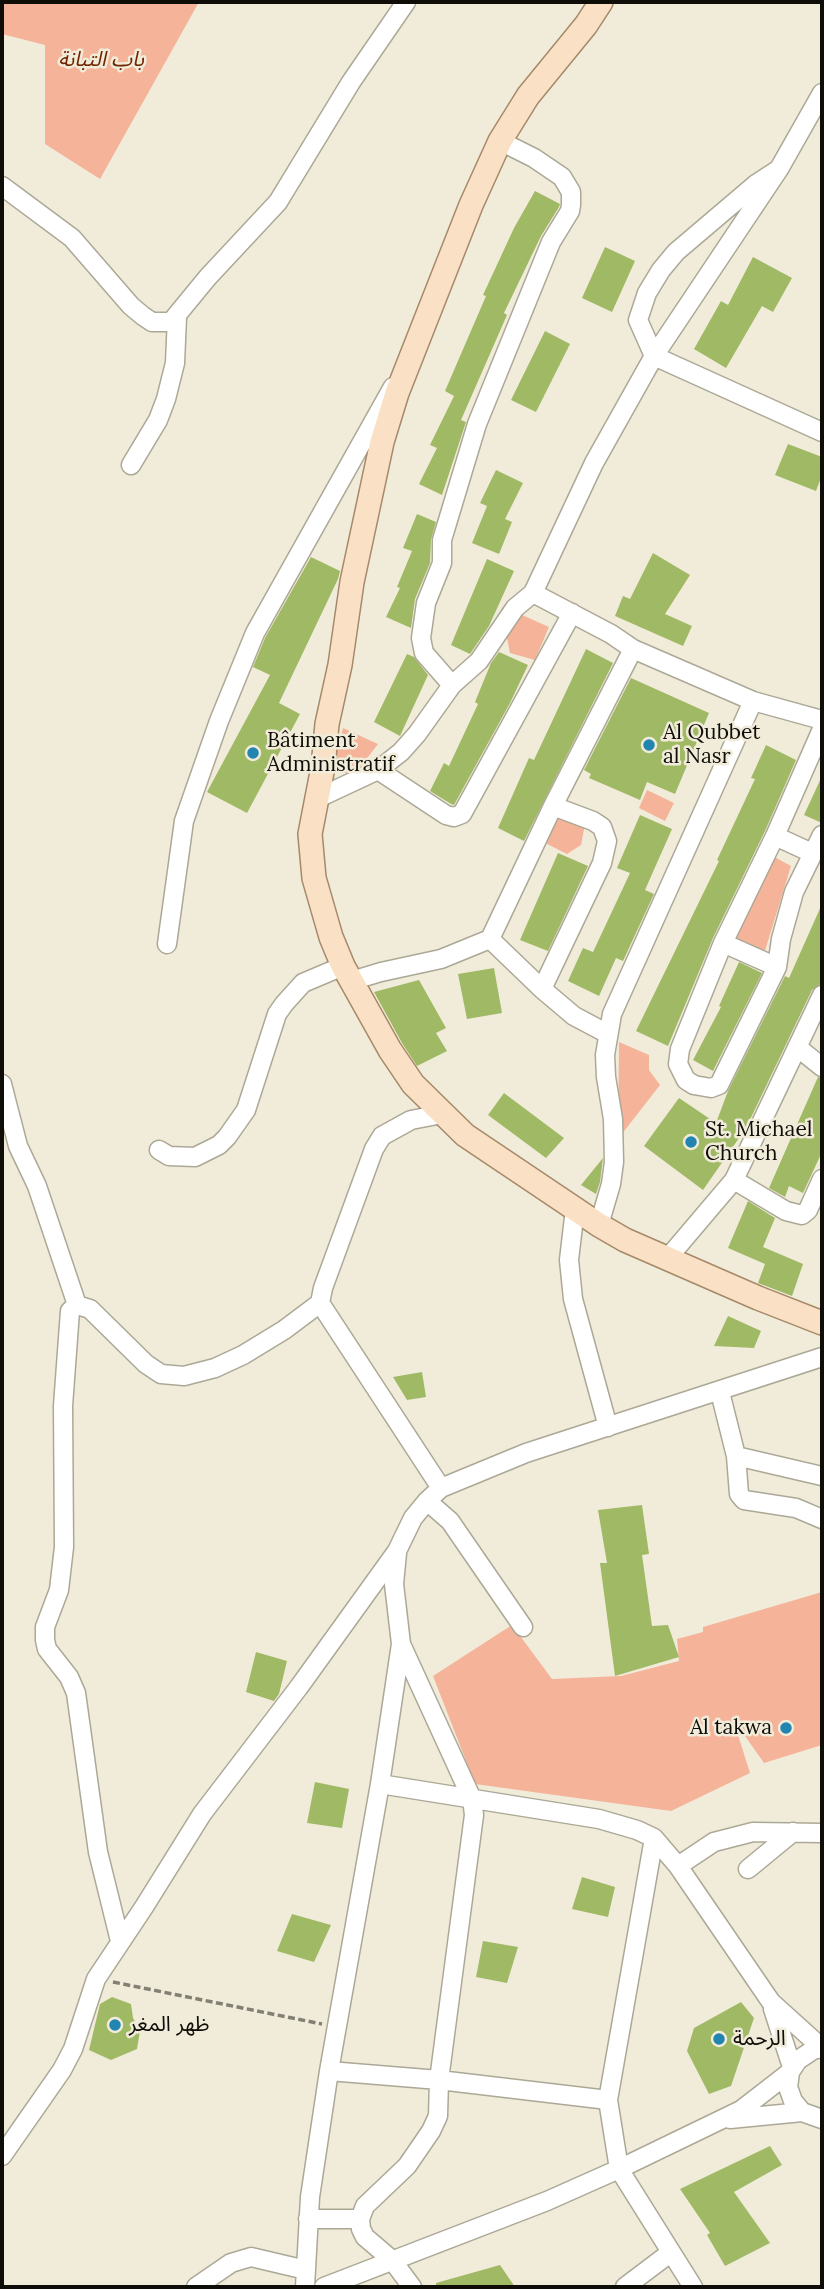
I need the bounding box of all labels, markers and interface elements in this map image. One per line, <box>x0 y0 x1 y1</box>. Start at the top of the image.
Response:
park label: باب التبانة <box>58 47 144 73</box>
place label: Al Qubbet al Nasr <box>663 720 760 770</box>
place label: Bâtiment Administratif <box>267 728 395 778</box>
marker: Al Qubbet al Nasr <box>641 737 657 753</box>
marker: Bâtiment Administratif <box>245 745 261 761</box>
place label: St. Michael Church <box>705 1117 812 1167</box>
marker: St. Michael Church <box>683 1134 699 1150</box>
place label: Al takwa <box>690 1715 772 1741</box>
marker: Al takwa <box>778 1720 794 1736</box>
place label: ظهر المغر <box>129 2012 210 2038</box>
marker: ظهر المغر <box>107 2017 123 2033</box>
place label: الرحمة <box>733 2026 786 2052</box>
marker: الرحمة <box>711 2031 727 2047</box>

